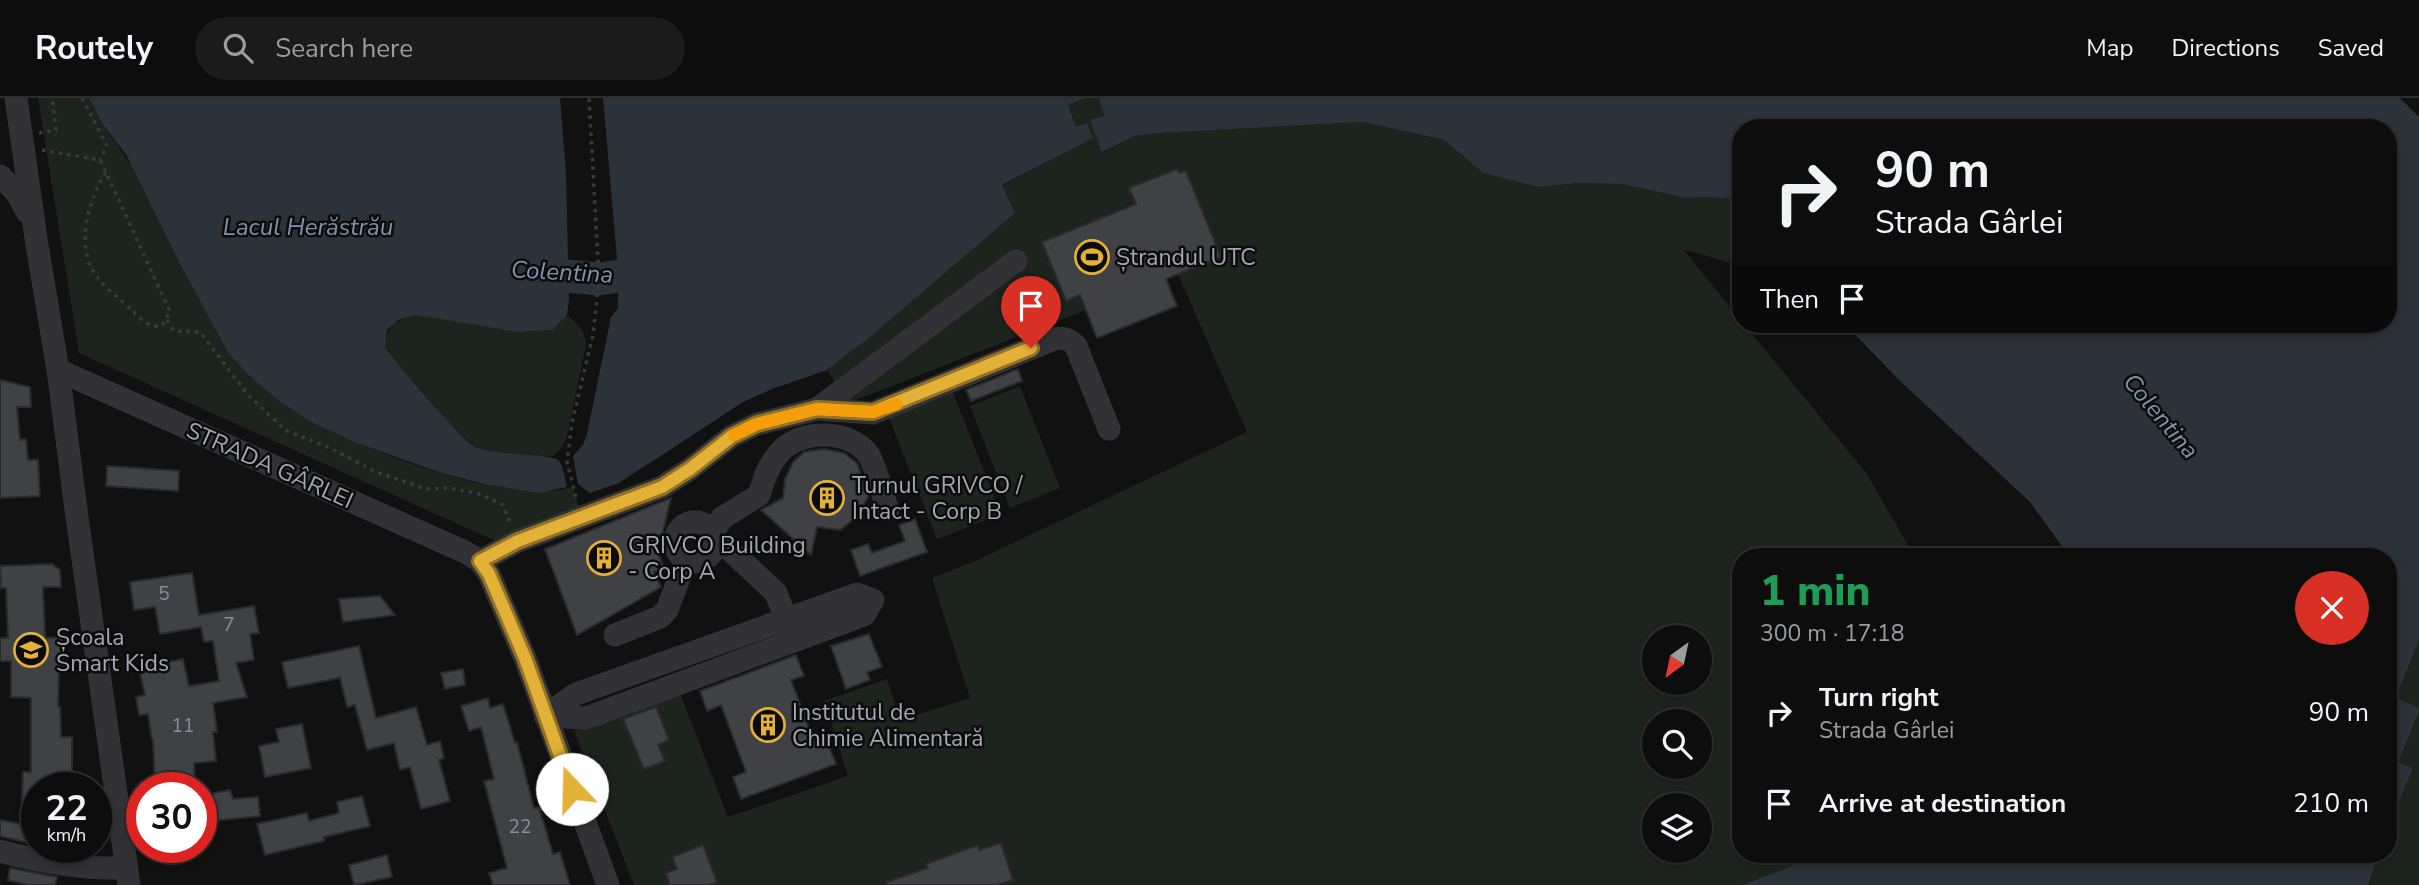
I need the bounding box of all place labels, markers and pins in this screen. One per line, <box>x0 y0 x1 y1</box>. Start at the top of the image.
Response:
sports icon: Ștrandul UTC <box>1073 238 1111 276</box>
place label: Ștrandul UTC <box>1116 242 1256 273</box>
pin <box>1001 276 1061 348</box>
place label: Turnul GRIVCO / Intact - Corp B <box>852 470 1023 527</box>
building icon: Turnul GRIVCO / Intact - Corp B <box>808 479 846 517</box>
place label: GRIVCO Building - Corp A <box>628 530 806 587</box>
building icon: GRIVCO Building - Corp A <box>585 539 623 577</box>
place label: Școala Smart Kids <box>56 622 169 679</box>
school or university icon: Școala Smart Kids <box>12 631 50 669</box>
place label: Institutul de Chimie Alimentară <box>792 697 984 754</box>
building icon: Institutul de Chimie Alimentară <box>749 706 787 744</box>

